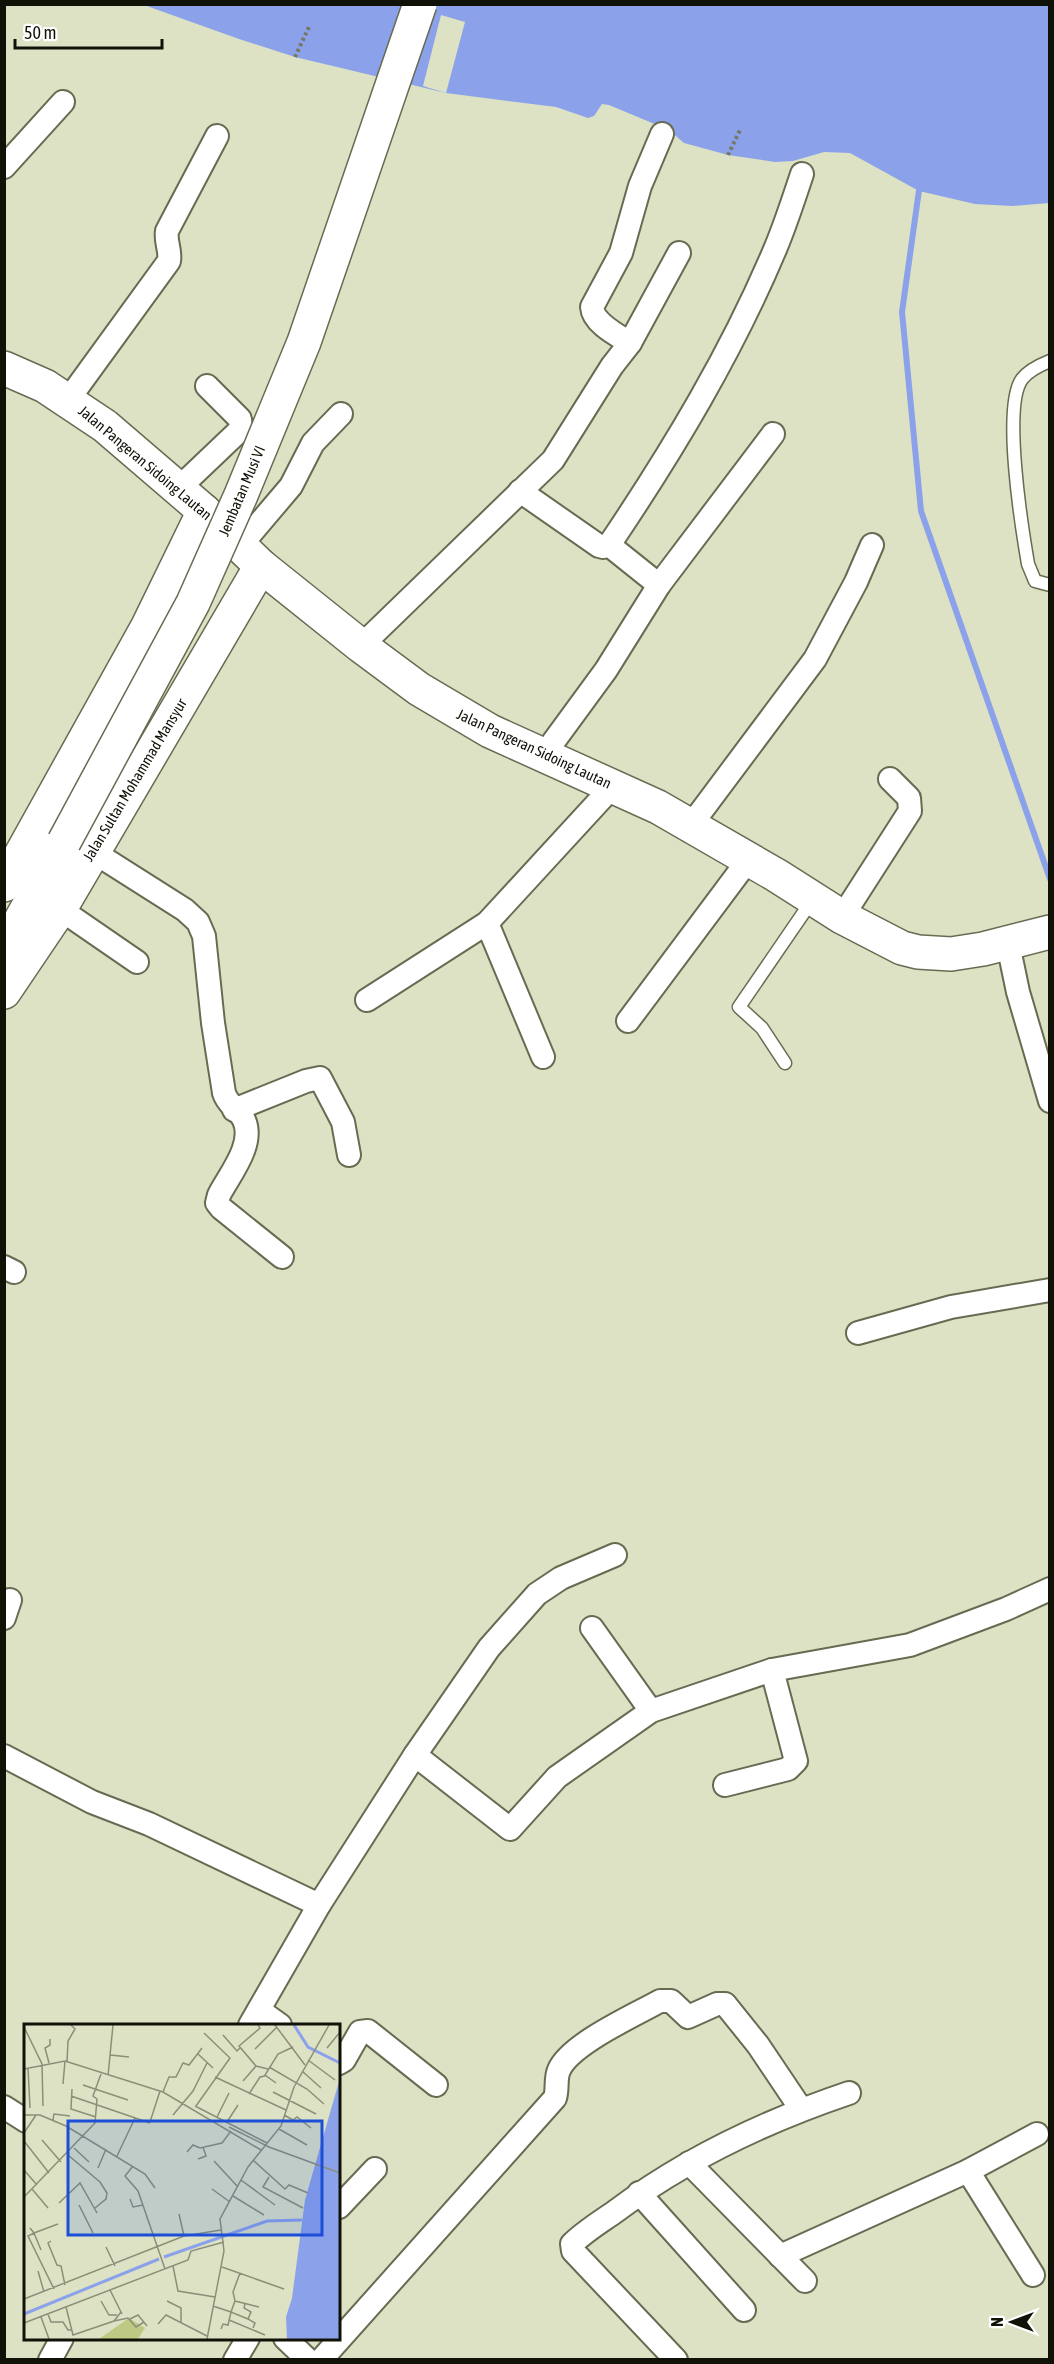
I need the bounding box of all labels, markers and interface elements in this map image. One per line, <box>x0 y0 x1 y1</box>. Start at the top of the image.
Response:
scale bar <box>15 12 162 50</box>
text: 50 m <box>24 22 56 43</box>
street label: Jalan Pangeran Sidoing Lautan <box>75 402 215 523</box>
street label: Jembatan Musi VI <box>215 443 268 538</box>
street label: Jalan Sultan Mohammad Mansyur <box>79 695 190 864</box>
street label: Jalan Pangeran Sidoing Lautan <box>454 705 614 792</box>
inset map <box>24 2024 340 2340</box>
north arrow <box>982 2292 1042 2352</box>
text: N <box>988 2317 1006 2327</box>

